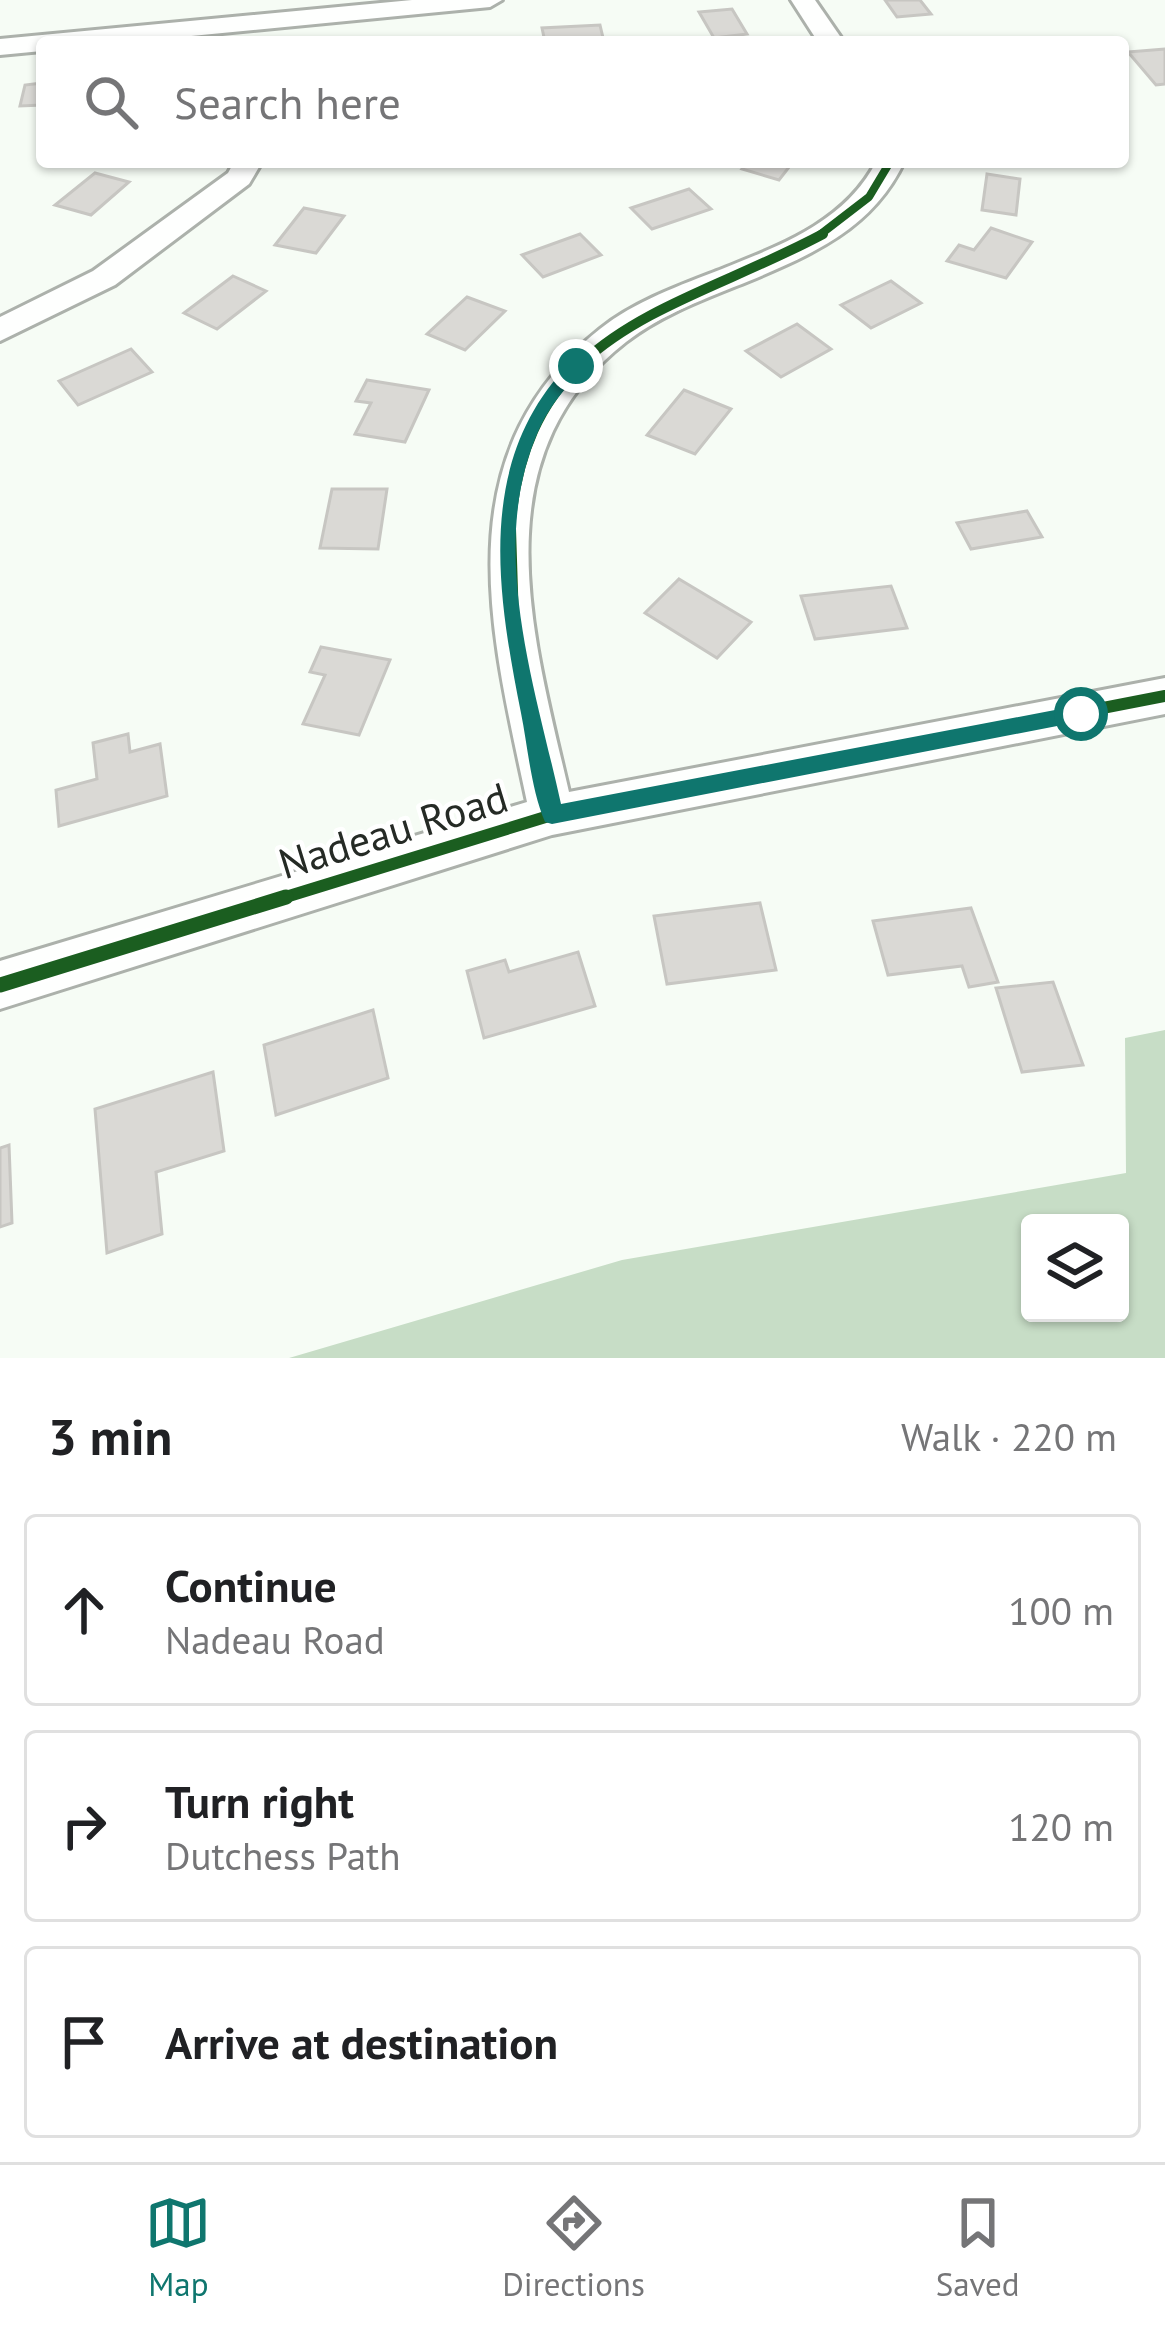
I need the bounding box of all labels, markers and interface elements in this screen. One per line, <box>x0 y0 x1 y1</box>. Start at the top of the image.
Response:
search box <box>36 36 1129 168</box>
icon: search <box>78 69 144 135</box>
text: Search here <box>174 73 401 131</box>
route end <box>549 339 603 393</box>
route start <box>1054 687 1108 741</box>
street label: Nadeau Road <box>272 769 514 891</box>
map controls <box>1021 1214 1129 1322</box>
button: layers <box>1021 1214 1129 1322</box>
text: 3 min <box>48 1403 172 1469</box>
text: Walk · 220 m <box>901 1411 1117 1462</box>
text: Continue <box>165 1556 337 1614</box>
icon: ahead <box>51 1577 117 1643</box>
text: 100 m <box>1008 1585 1114 1636</box>
text: Nadeau Road <box>165 1614 385 1665</box>
text: Turn right <box>165 1772 354 1830</box>
icon: right <box>51 1793 117 1859</box>
text: 120 m <box>1008 1801 1114 1852</box>
text: Dutchess Path <box>165 1830 401 1881</box>
icon: arrive <box>51 2009 117 2075</box>
text: Arrive at destination <box>165 2013 558 2071</box>
tab: Map <box>145 2190 211 2305</box>
tab: Directions <box>502 2190 645 2305</box>
tab: Saved <box>936 2190 1020 2305</box>

